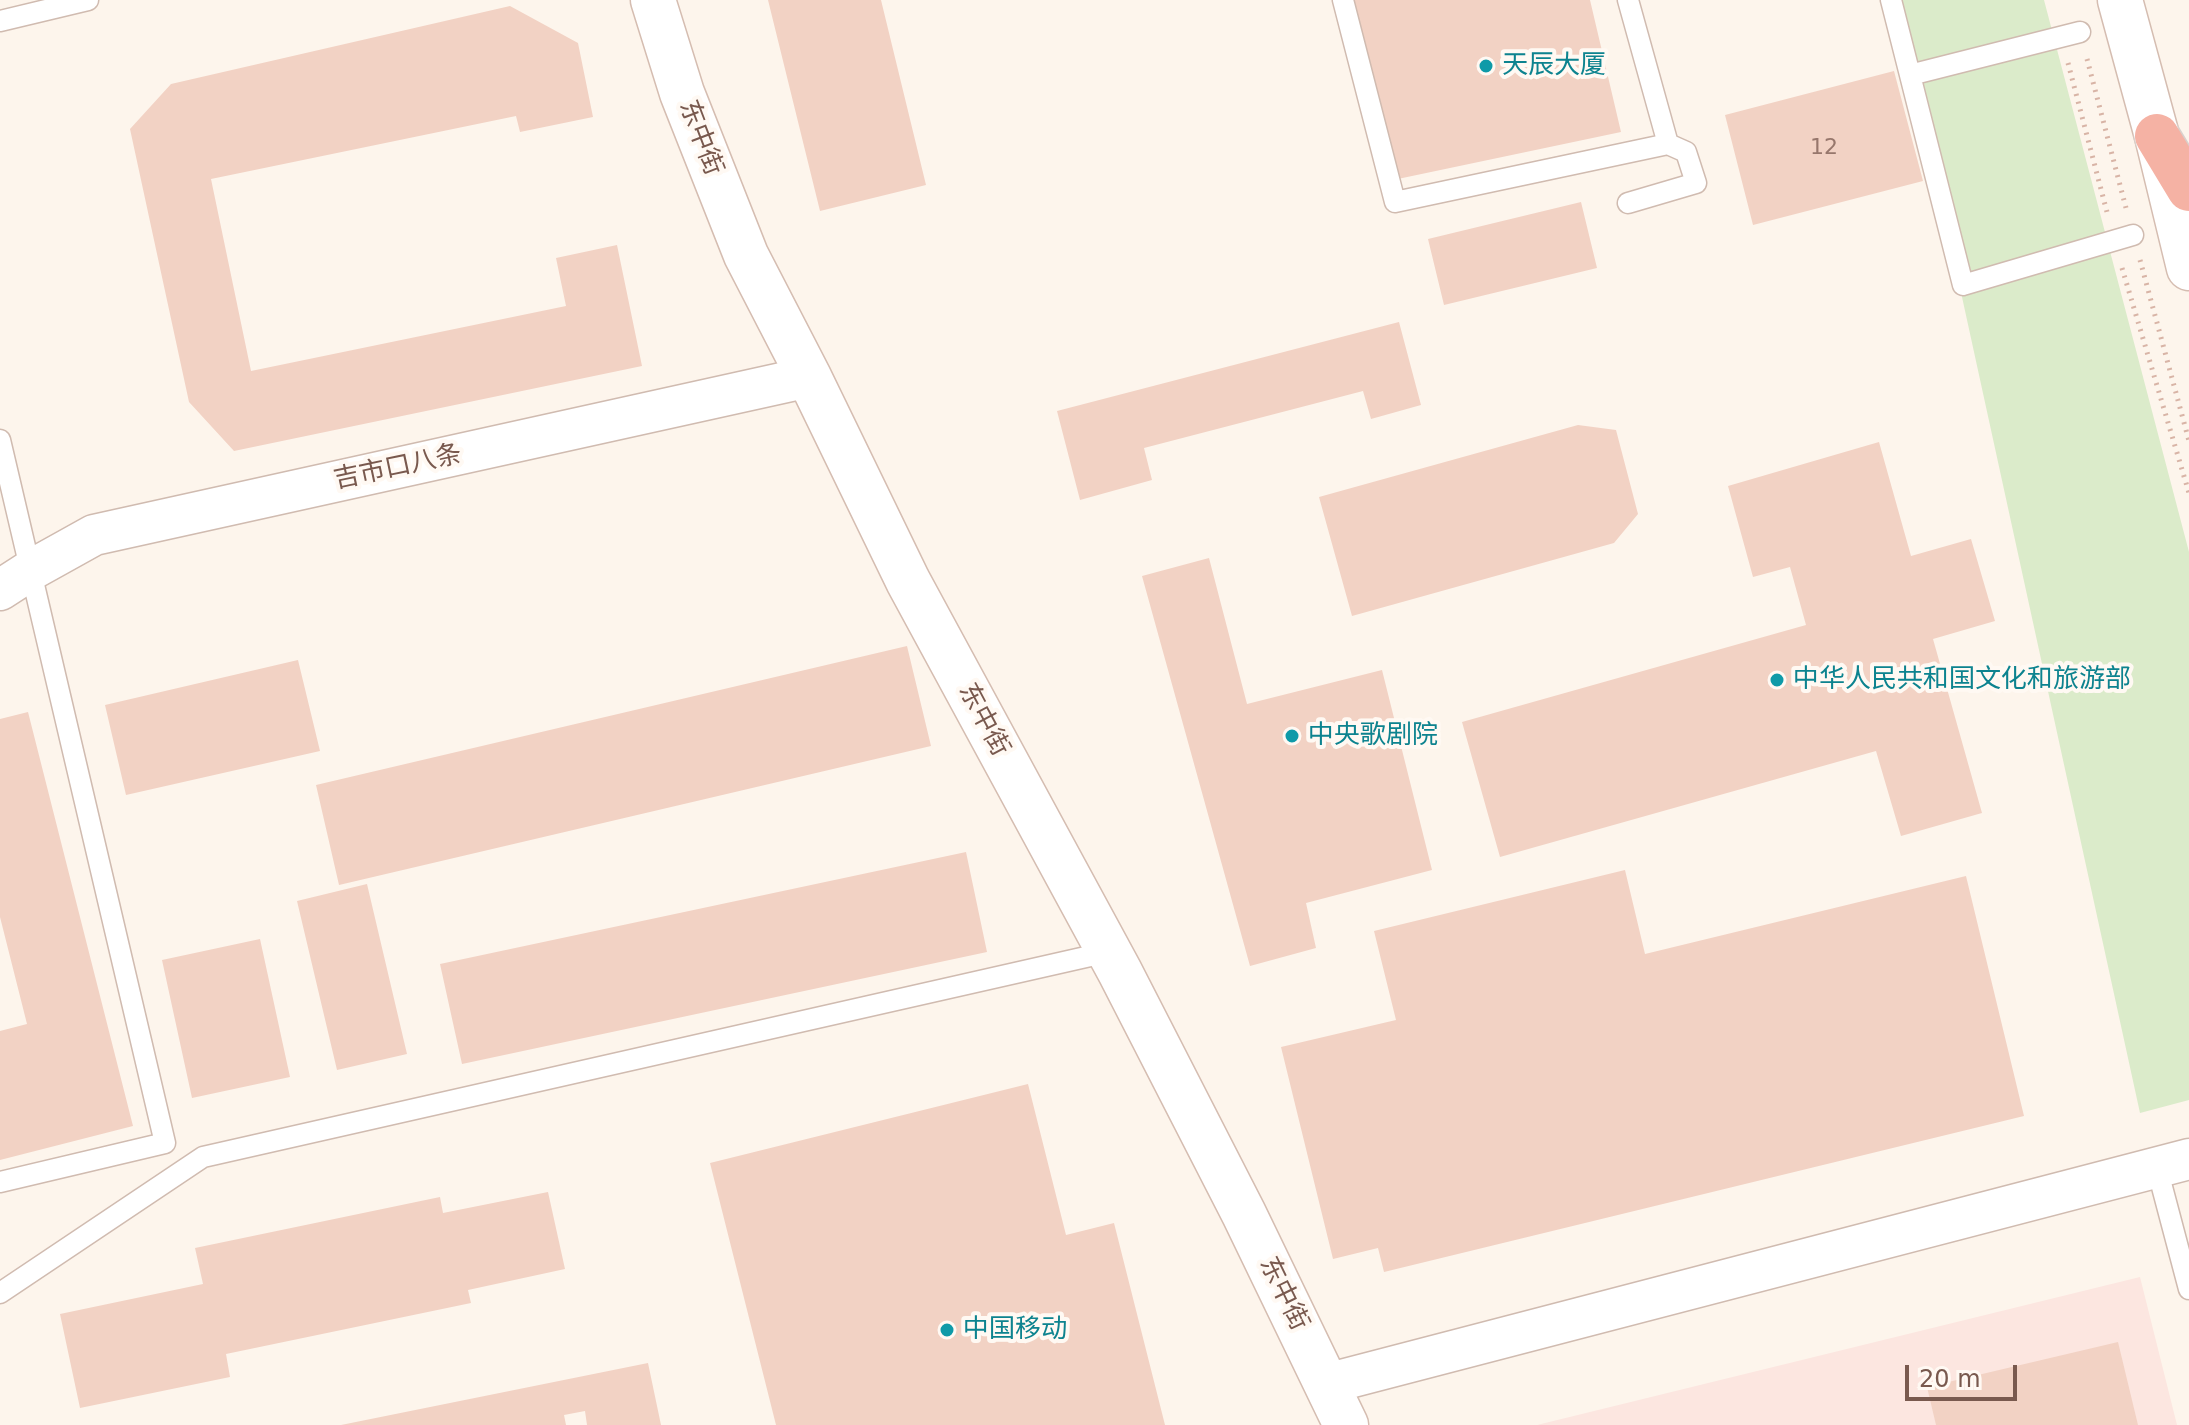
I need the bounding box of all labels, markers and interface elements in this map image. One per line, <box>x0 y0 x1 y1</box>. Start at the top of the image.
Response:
place label: 天辰大厦 <box>1502 50 1606 82</box>
marker: 天辰大厦 <box>1477 57 1495 75</box>
street label: 东中街 <box>671 96 729 180</box>
house number: 12 <box>1810 135 1838 161</box>
street label: 吉市口八条 <box>331 439 465 497</box>
place label: 中华人民共和国文化和旅游部 <box>1793 664 2131 696</box>
marker: 中华人民共和国文化和旅游部 <box>1768 671 1786 689</box>
street label: 东中街 <box>951 678 1015 762</box>
place label: 中央歌剧院 <box>1308 720 1438 752</box>
marker: 中央歌剧院 <box>1283 727 1301 745</box>
street label: 东中街 <box>1252 1252 1314 1336</box>
place label: 中国移动 <box>963 1314 1067 1346</box>
marker: 中国移动 <box>938 1321 956 1339</box>
scale bar <box>1909 1349 2021 1399</box>
text: 20 m <box>1919 1365 1981 1393</box>

